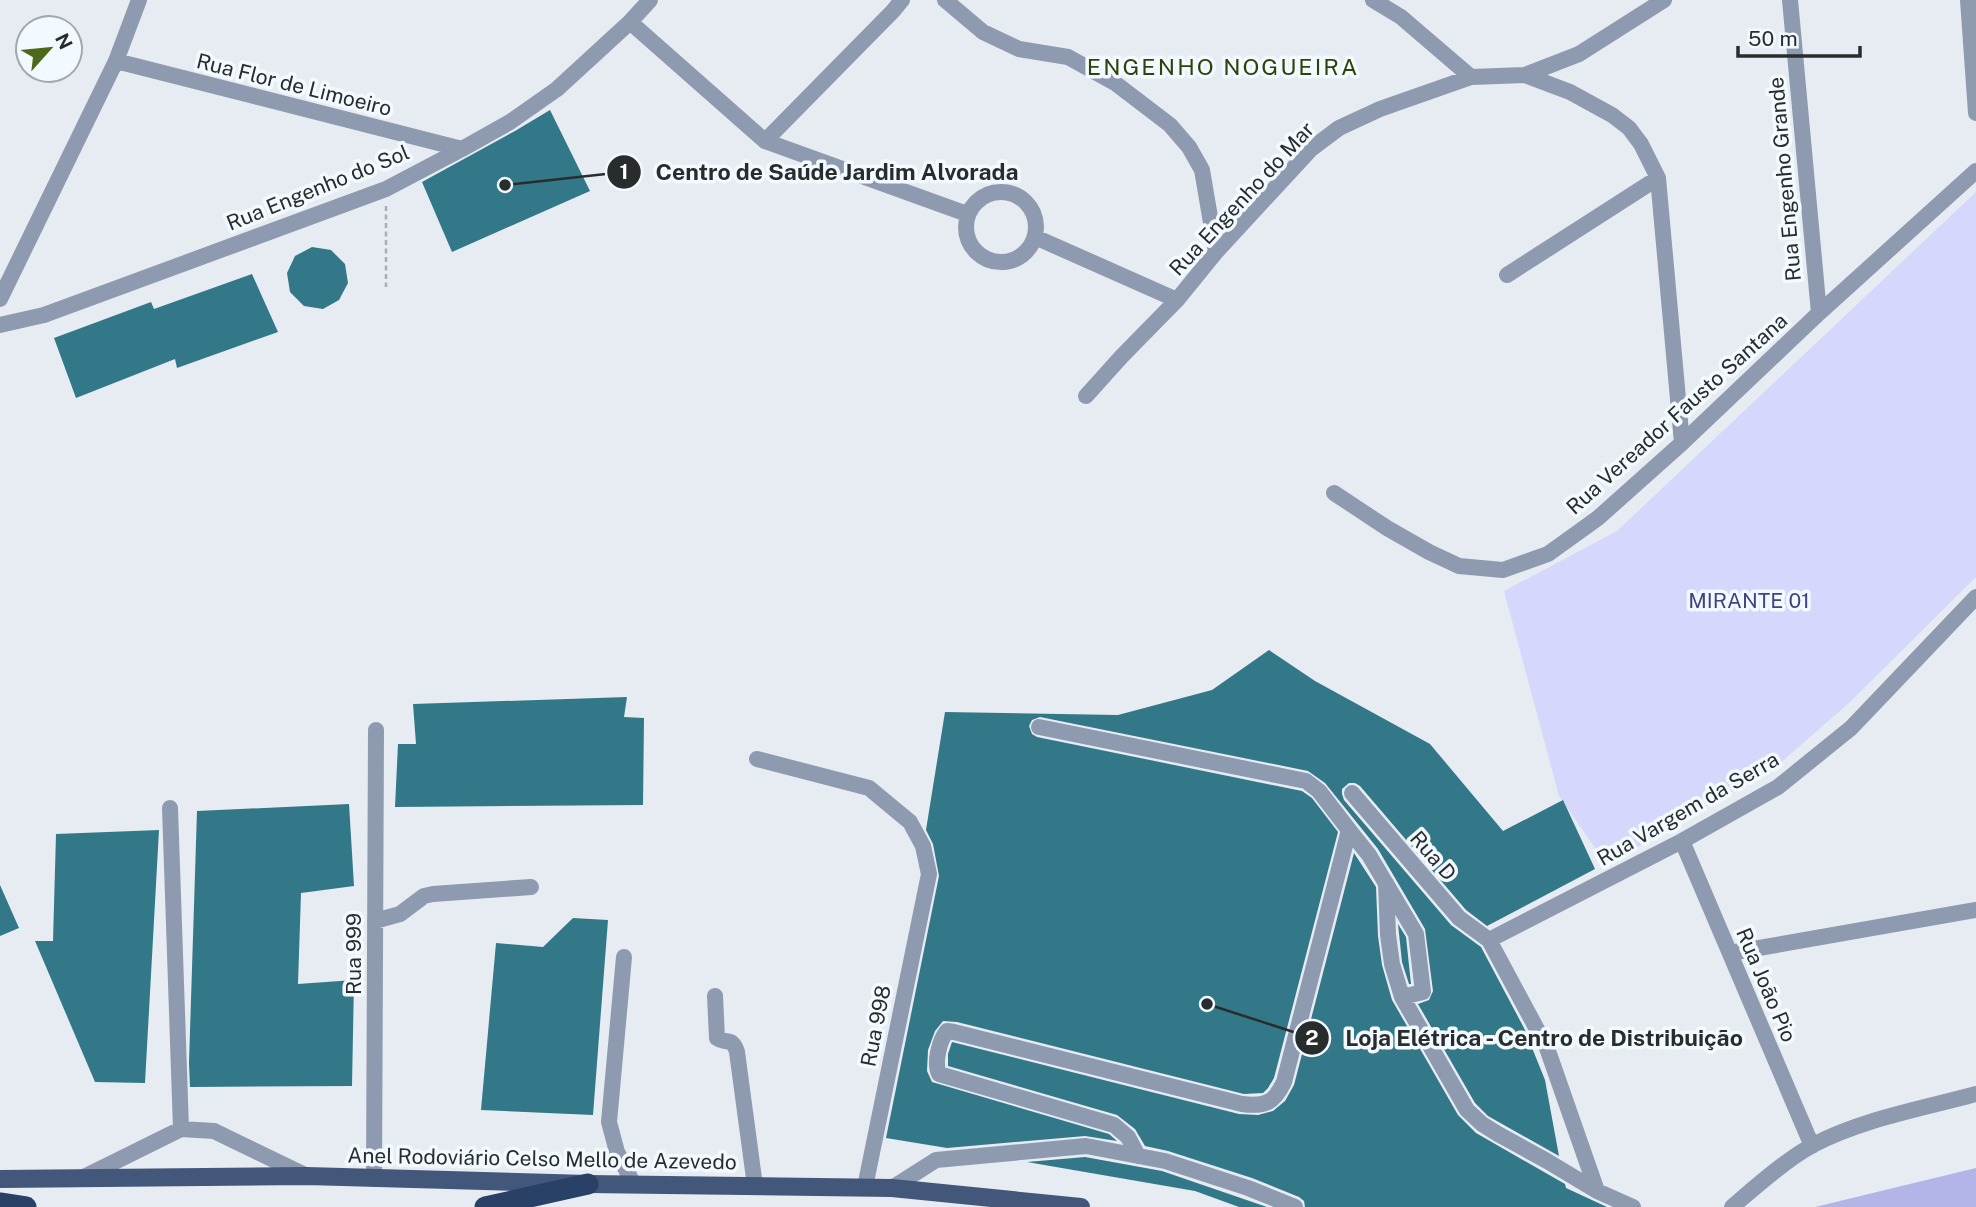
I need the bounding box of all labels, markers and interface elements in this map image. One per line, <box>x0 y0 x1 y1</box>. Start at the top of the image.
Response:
north arrow <box>14 14 84 84</box>
scale bar <box>1738 14 1860 58</box>
text: 50 m <box>1748 26 1798 51</box>
text: N <box>51 30 77 53</box>
street label: Rua Flor de Limoeiro <box>194 48 394 121</box>
district label: ENGENHO NOGUEIRA <box>1087 53 1359 80</box>
street label: Rua Engenho Grande <box>1763 76 1806 282</box>
street label: Rua Engenho do Mar <box>1164 117 1319 281</box>
street label: Rua Engenho do Sol <box>223 139 413 236</box>
callout: Centro de Saúde Jardim Alvorada <box>606 150 1033 194</box>
text: Centro de Saúde Jardim Alvorada <box>655 158 1019 185</box>
text: 1 <box>620 159 629 184</box>
street label: Rua Vereador Fausto Santana <box>1561 308 1792 519</box>
park label: MIRANTE 01 <box>1688 588 1810 613</box>
street label: Rua Vargem da Serra <box>1592 746 1783 871</box>
street label: Rua D <box>1405 826 1462 886</box>
street label: Rua 999 <box>341 913 366 995</box>
street label: Rua João Pio <box>1731 924 1802 1046</box>
street label: Rua 998 <box>855 983 896 1069</box>
callout: Loja Elétrica - Centro de Distribuição <box>1294 1016 1758 1060</box>
text: Loja Elétrica - Centro de Distribuição <box>1345 1024 1743 1051</box>
text: 2 <box>1305 1025 1319 1050</box>
street label: Anel Rodoviário Celso Mello de Azevedo <box>347 1143 737 1174</box>

